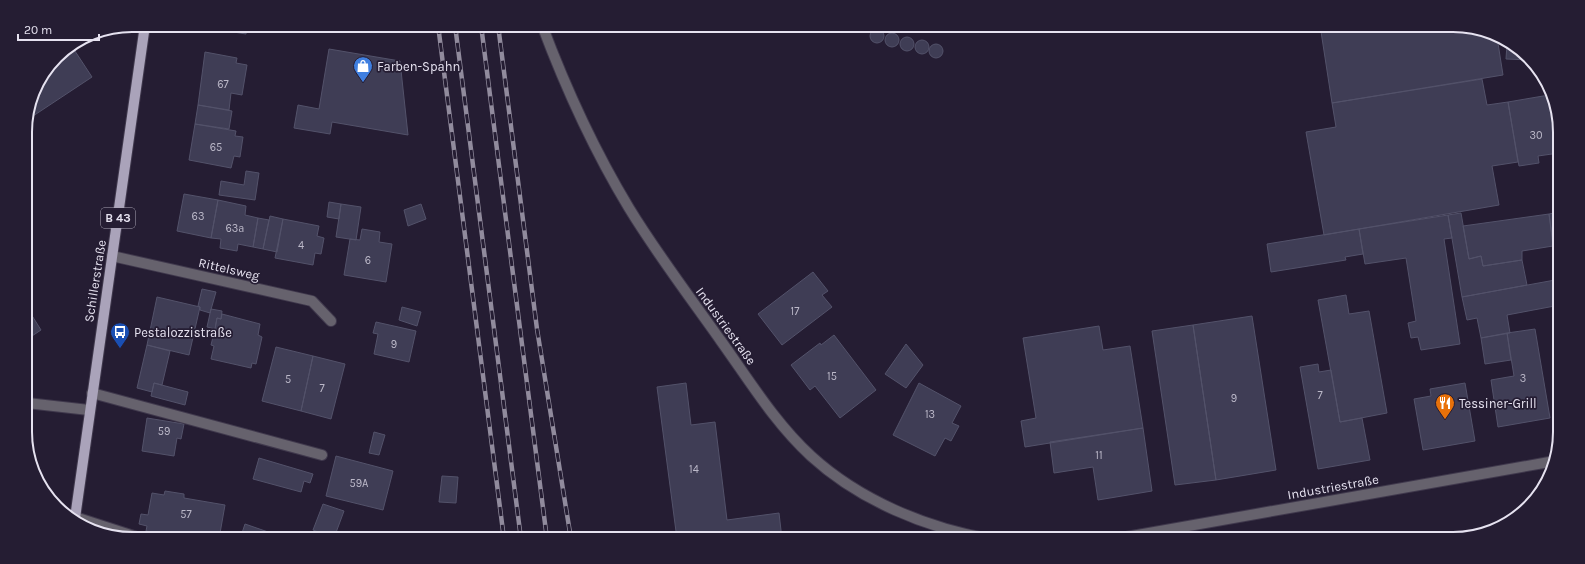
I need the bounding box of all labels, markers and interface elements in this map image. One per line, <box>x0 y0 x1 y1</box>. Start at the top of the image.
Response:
scale bar <box>18 16 99 42</box>
text: 20 m <box>24 23 52 37</box>
shop icon: Farben-Spahn <box>352 55 374 83</box>
place label: Farben-Spahn <box>377 59 460 74</box>
house number: 67 <box>217 78 229 91</box>
house number: 30 <box>1529 129 1543 142</box>
house number: 65 <box>210 141 222 154</box>
road number: B 43 <box>101 208 135 228</box>
house number: 63 <box>192 210 204 223</box>
house number: 63a <box>226 222 244 235</box>
street label: Schillerstraße <box>81 238 109 323</box>
house number: 4 <box>298 239 304 252</box>
house number: 6 <box>365 254 371 267</box>
street label: Rittelsweg <box>197 255 262 283</box>
street label: Industriestraße <box>693 284 759 368</box>
house number: 17 <box>791 305 799 318</box>
bus stop icon: Pestalozzistraße <box>109 321 131 349</box>
place label: Pestalozzistraße <box>134 325 232 340</box>
house number: 9 <box>391 338 397 351</box>
house number: 15 <box>827 370 837 383</box>
house number: 3 <box>1520 372 1526 385</box>
house number: 5 <box>285 373 291 386</box>
house number: 7 <box>319 382 325 395</box>
house number: 7 <box>1317 389 1323 402</box>
house number: 9 <box>1231 392 1237 405</box>
restaurant icon: Tessiner-Grill <box>1434 392 1456 420</box>
place label: Tessiner-Grill <box>1459 396 1537 411</box>
house number: 13 <box>925 408 935 421</box>
house number: 59 <box>158 425 170 438</box>
house number: 11 <box>1095 449 1103 462</box>
house number: 14 <box>689 463 699 476</box>
street label: Industriestraße <box>1286 472 1380 502</box>
house number: 59A <box>350 477 369 490</box>
house number: 57 <box>180 508 192 521</box>

